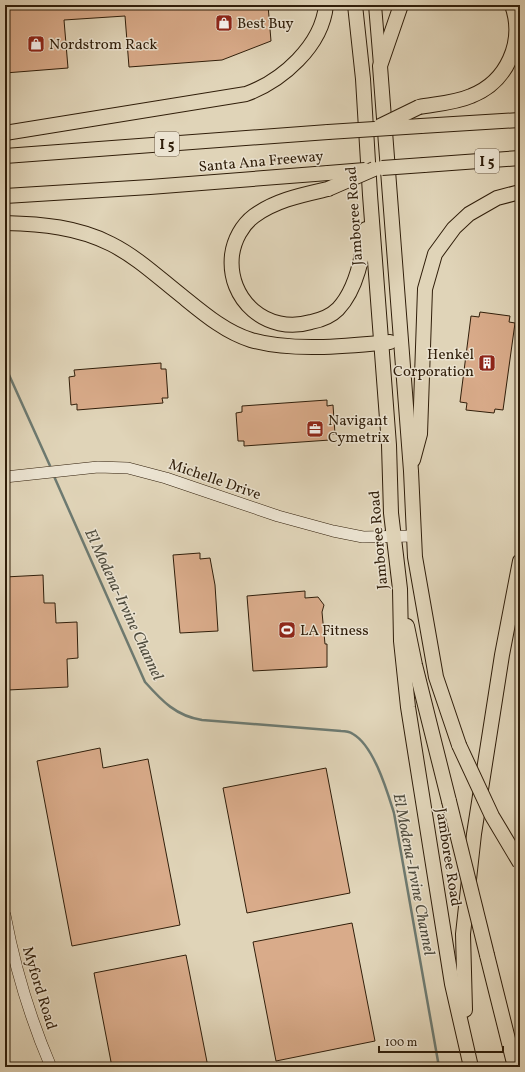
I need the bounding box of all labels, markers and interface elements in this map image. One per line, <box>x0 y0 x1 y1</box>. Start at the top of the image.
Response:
shop icon: Best Buy <box>214 13 234 33</box>
place label: Best Buy <box>237 14 294 35</box>
shop icon: Nordstrom Rack <box>26 34 46 54</box>
place label: Nordstrom Rack <box>49 35 157 56</box>
road number: I 5 <box>155 132 179 156</box>
street label: Santa Ana Freeway <box>198 147 325 178</box>
road number: I 5 <box>475 149 499 173</box>
street label: Jamboree Road <box>342 166 369 266</box>
place label: Henkel Corporation <box>393 345 474 383</box>
building icon: Henkel Corporation <box>477 353 497 373</box>
place label: Navigant Cymetrix <box>328 411 390 449</box>
office icon: Navigant Cymetrix <box>305 419 325 439</box>
street label: Michelle Drive <box>165 455 264 506</box>
street label: Jamboree Road <box>365 490 394 590</box>
water label: El Modena-Irvine Channel <box>78 525 168 684</box>
sports icon: LA Fitness <box>277 620 297 640</box>
place label: LA Fitness <box>300 621 369 642</box>
water label: El Modena-Irvine Channel <box>387 791 440 957</box>
street label: Jamboree Road <box>429 807 466 908</box>
street label: Myford Road <box>16 944 61 1033</box>
scale bar <box>379 1028 503 1054</box>
text: 100 m <box>385 1035 418 1051</box>

